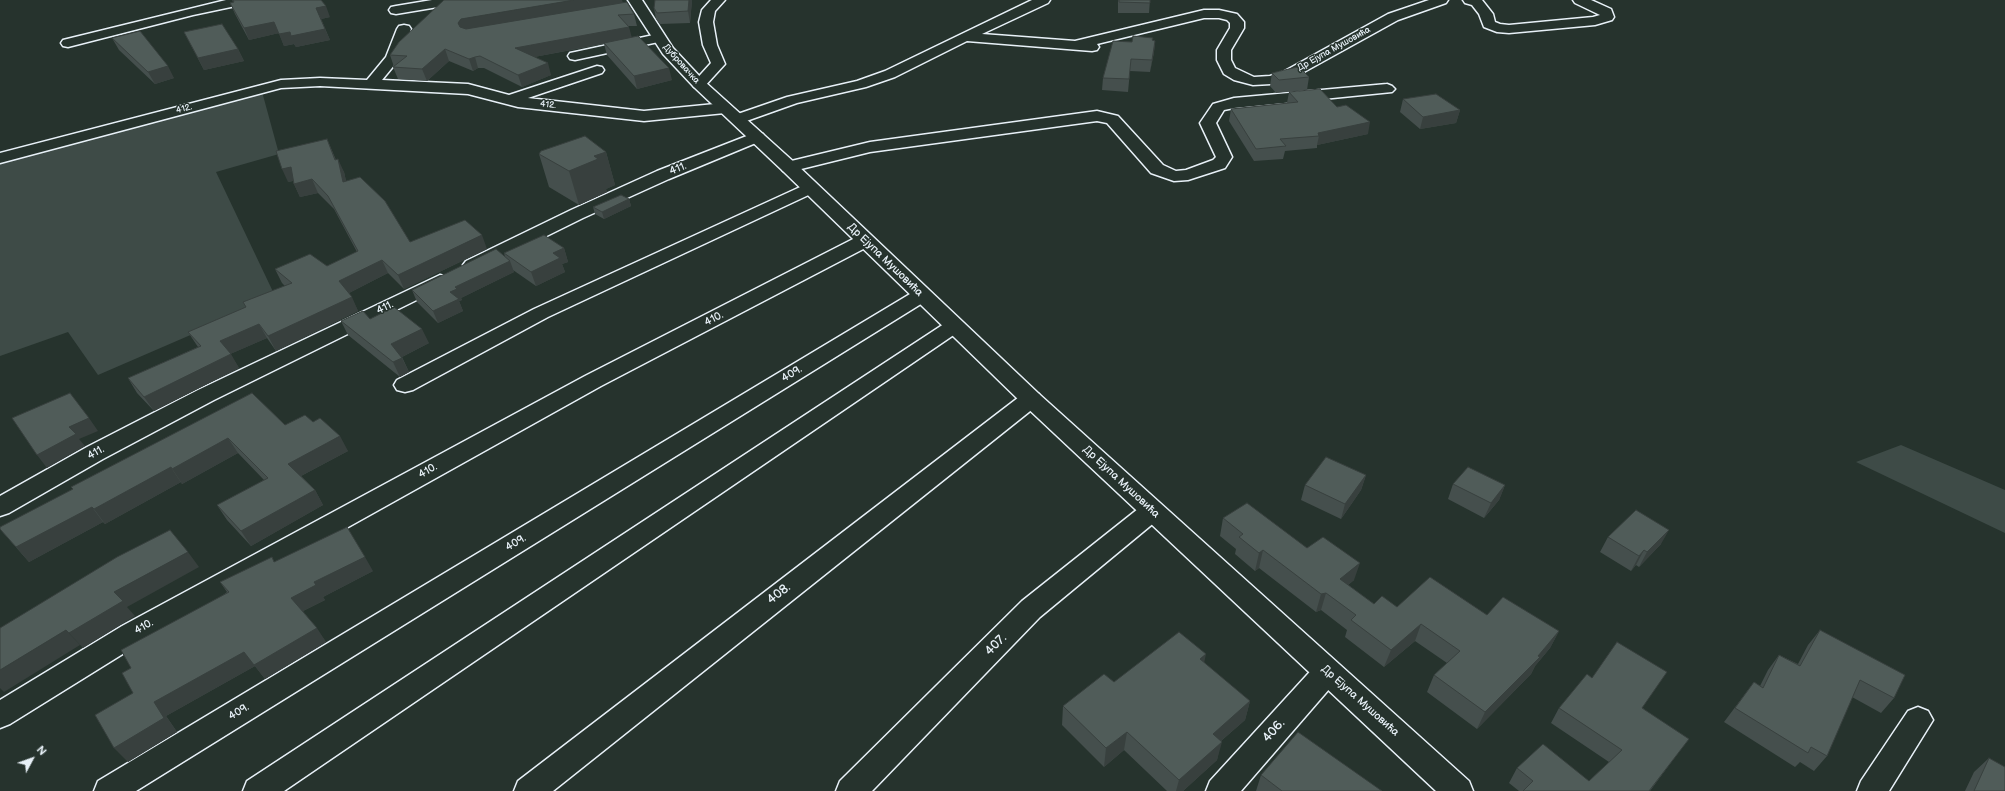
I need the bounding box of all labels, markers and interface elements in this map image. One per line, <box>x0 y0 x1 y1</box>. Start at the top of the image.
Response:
street label: Др Ејупа Мушовића <box>1296 24 1372 74</box>
street label: Дубровачка <box>660 42 702 86</box>
street label: 412. <box>539 99 557 111</box>
street label: 412. <box>175 102 193 116</box>
street label: 411. <box>667 160 689 178</box>
street label: Др Ејупа Мушовића <box>844 221 926 299</box>
street label: 411. <box>374 298 396 318</box>
street label: 410. <box>702 309 726 329</box>
street label: 409. <box>779 363 805 385</box>
street label: 411. <box>85 443 107 463</box>
street label: Др Ејупа Мушовића <box>1080 443 1162 521</box>
street label: 410. <box>416 460 440 482</box>
street label: 409. <box>503 532 529 554</box>
street label: 408. <box>764 580 794 608</box>
street label: 410. <box>132 616 156 638</box>
street label: 407. <box>982 631 1010 659</box>
street label: Др Ејупа Мушовића <box>1318 663 1402 739</box>
street label: 409. <box>226 701 252 723</box>
street label: 406. <box>1259 716 1289 746</box>
north arrow <box>12 739 52 779</box>
text: N <box>34 743 49 758</box>

